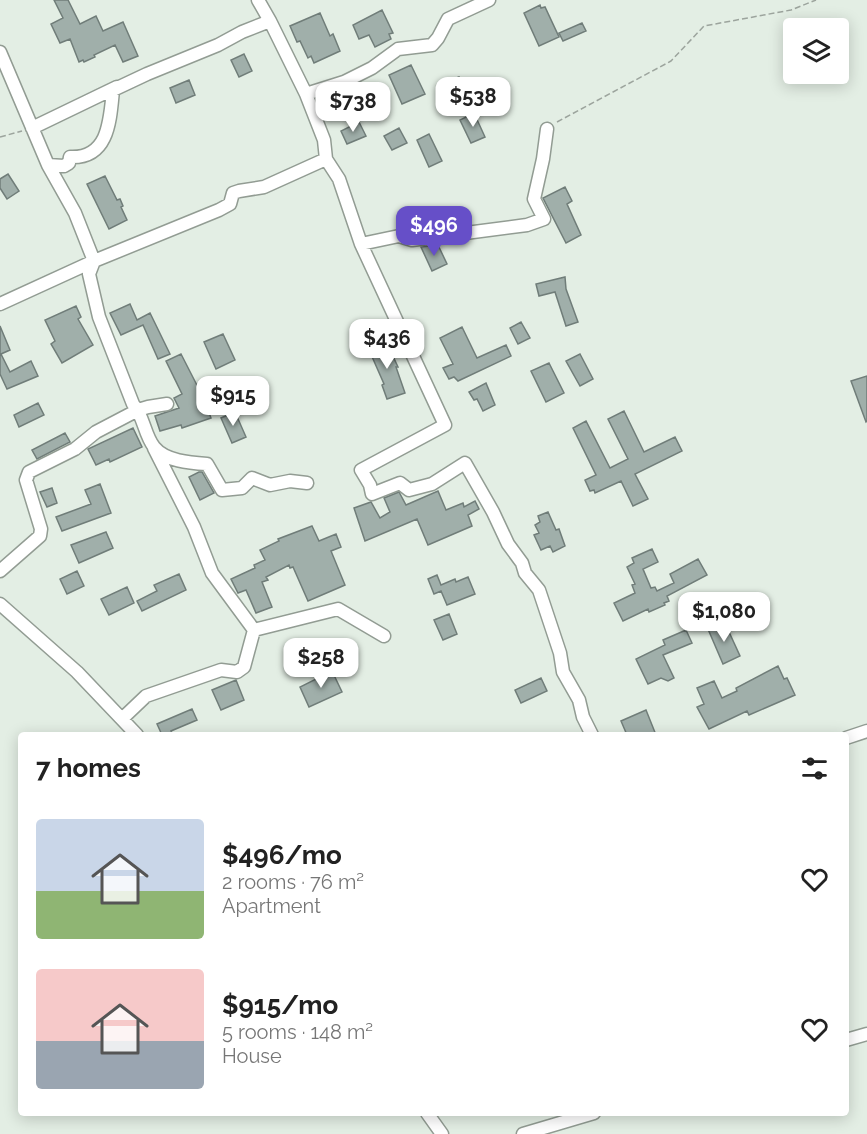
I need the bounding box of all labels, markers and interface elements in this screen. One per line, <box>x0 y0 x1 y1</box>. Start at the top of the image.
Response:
map controls <box>783 18 849 84</box>
button: layers <box>783 18 849 84</box>
pin: $538 <box>437 77 509 128</box>
pin: $738 <box>317 82 389 133</box>
text: $538 <box>450 84 497 108</box>
text: $738 <box>329 89 377 113</box>
pin: $496 <box>398 206 470 257</box>
text: $496 <box>410 213 458 237</box>
pin: $436 <box>351 319 423 370</box>
text: $436 <box>363 326 411 350</box>
pin: $915 <box>197 376 269 427</box>
text: $915 <box>210 383 256 407</box>
pin: $1,080 <box>675 592 773 643</box>
text: $1,080 <box>692 599 756 623</box>
pin: $258 <box>285 638 357 689</box>
text: $258 <box>297 645 345 669</box>
icon: filters <box>798 752 831 785</box>
text: 7 homes <box>36 753 141 783</box>
text: $496/mo <box>222 840 342 870</box>
icon: home <box>84 843 156 915</box>
icon: heart <box>798 863 831 896</box>
text: 2 rooms · 76 m² <box>222 870 364 894</box>
text: Apartment <box>222 894 321 918</box>
text: $915/mo <box>222 990 338 1020</box>
icon: home <box>84 993 156 1065</box>
icon: heart <box>798 1013 831 1046</box>
text: 5 rooms · 148 m² <box>222 1020 373 1044</box>
text: House <box>222 1044 282 1068</box>

